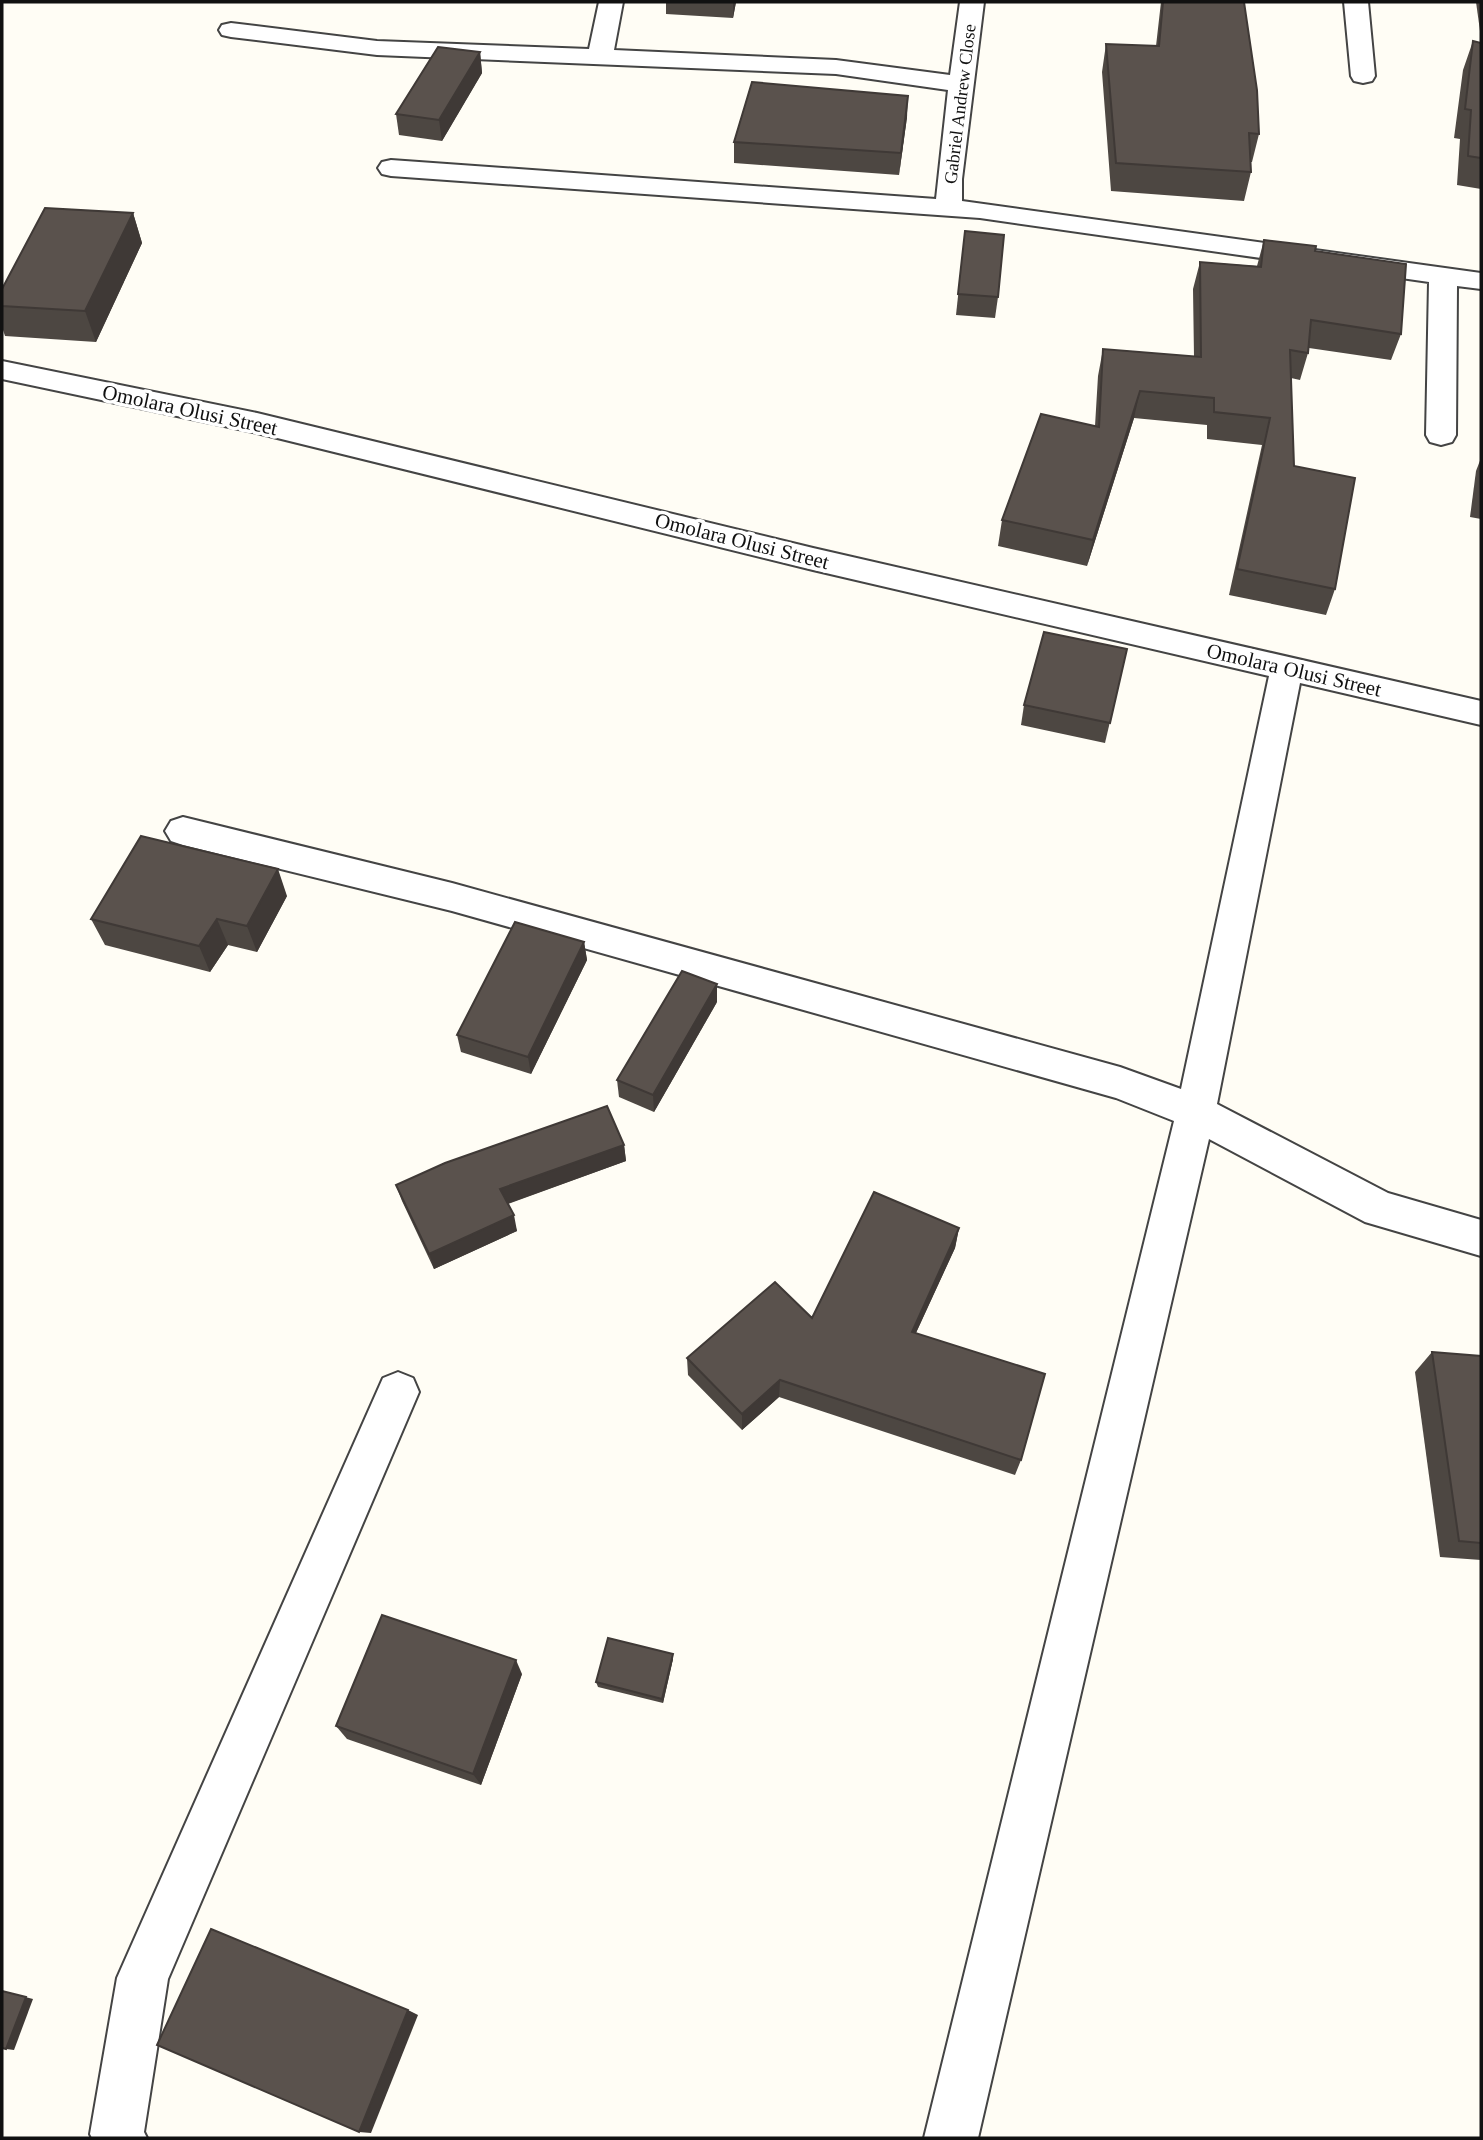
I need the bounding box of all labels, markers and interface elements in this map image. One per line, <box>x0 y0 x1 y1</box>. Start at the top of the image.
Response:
street label: Gabriel Andrew Close <box>940 23 980 185</box>
street label: Omolara Olusi Street <box>100 380 280 440</box>
street label: Omolara Olusi Street <box>653 508 832 574</box>
street label: Omolara Olusi Street <box>1204 638 1384 702</box>

